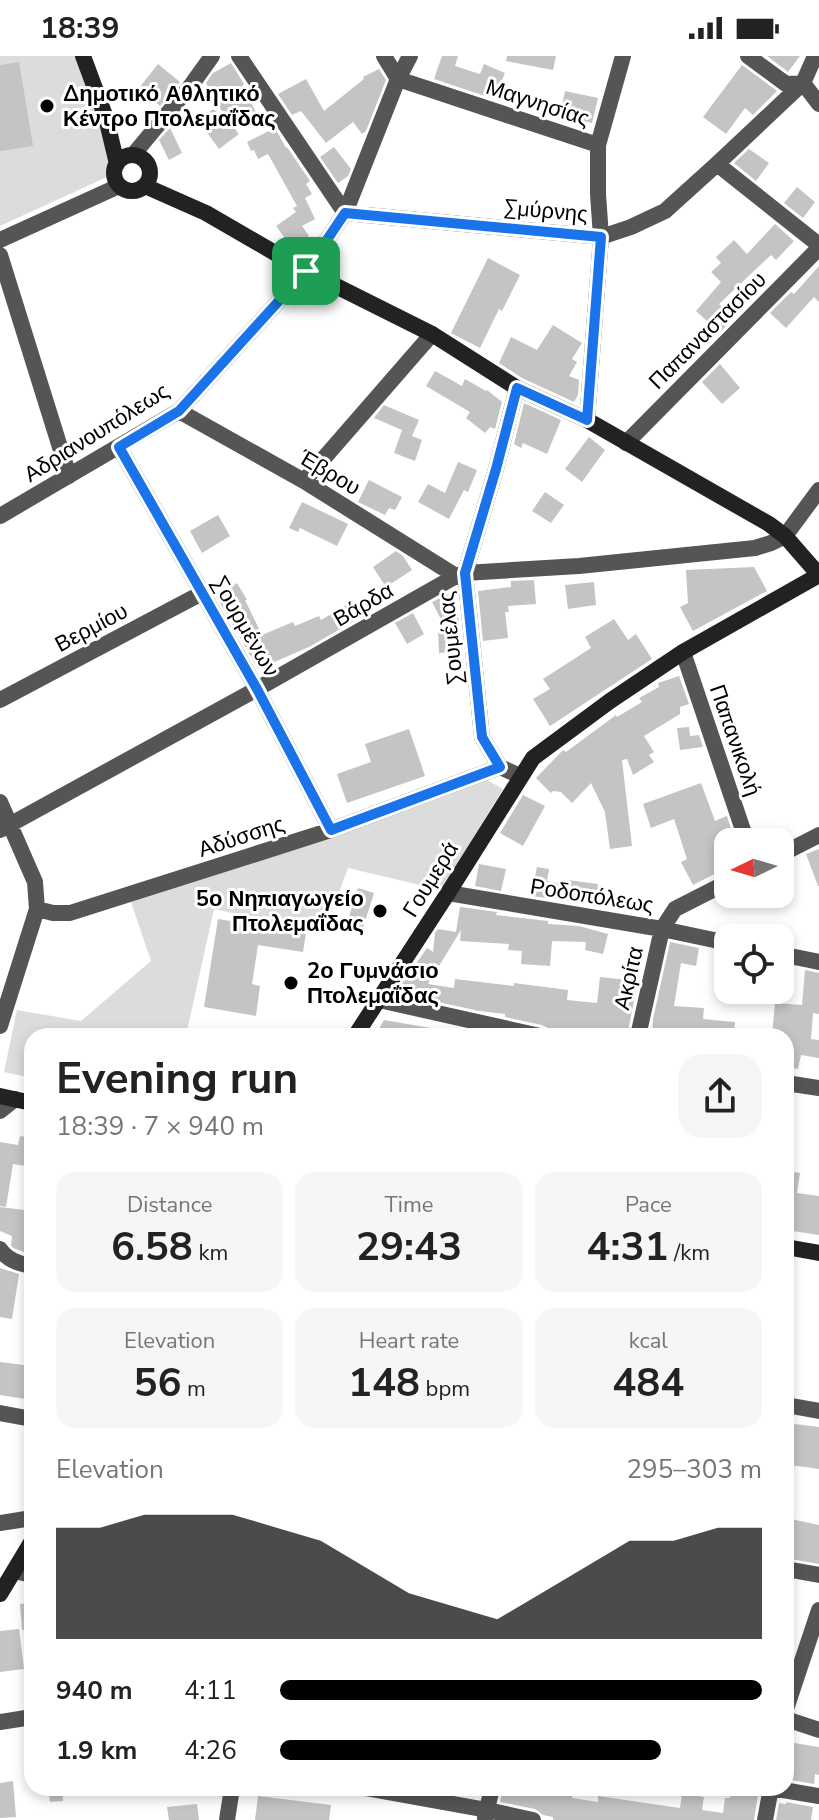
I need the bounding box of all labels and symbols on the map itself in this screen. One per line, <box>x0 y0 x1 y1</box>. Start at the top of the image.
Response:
street label: Μαγνησίας <box>482 72 593 134</box>
place label: Δημοτικό Αθλητικό Κέντρο Πτολεμαΐδας <box>63 79 276 134</box>
marker: Δημοτικό Αθλητικό Κέντρο Πτολεμαΐδας <box>38 97 56 115</box>
street label: Σμύρνης <box>503 192 589 230</box>
pin <box>272 237 340 305</box>
street label: Παπαναστασίου <box>642 265 773 396</box>
street label: Αδριανουπόλεως <box>18 376 175 489</box>
street label: Έβρου <box>292 442 366 503</box>
street label: Σουρμένων <box>204 571 286 682</box>
street label: Βάρδα <box>328 576 399 634</box>
street label: Σουμέλας <box>431 590 471 686</box>
street label: Βερμίου <box>50 596 133 660</box>
street label: Παπανικολή <box>702 681 768 800</box>
street label: Αδύσσης <box>194 809 288 865</box>
north arrow <box>714 828 794 908</box>
street label: Γουμερά <box>396 836 466 923</box>
street label: Ροδοπόλεως <box>528 871 656 921</box>
place label: 5ο Νηπιαγωγείο Πτολεμαΐδας <box>196 884 364 939</box>
marker: 5ο Νηπιαγωγείο Πτολεμαΐδας <box>371 902 389 920</box>
street label: Ακρίτα <box>607 943 651 1013</box>
place label: 2ο Γυμνάσιο Πτολεμαΐδας <box>307 956 439 1011</box>
marker: 2ο Γυμνάσιο Πτολεμαΐδας <box>282 974 300 992</box>

